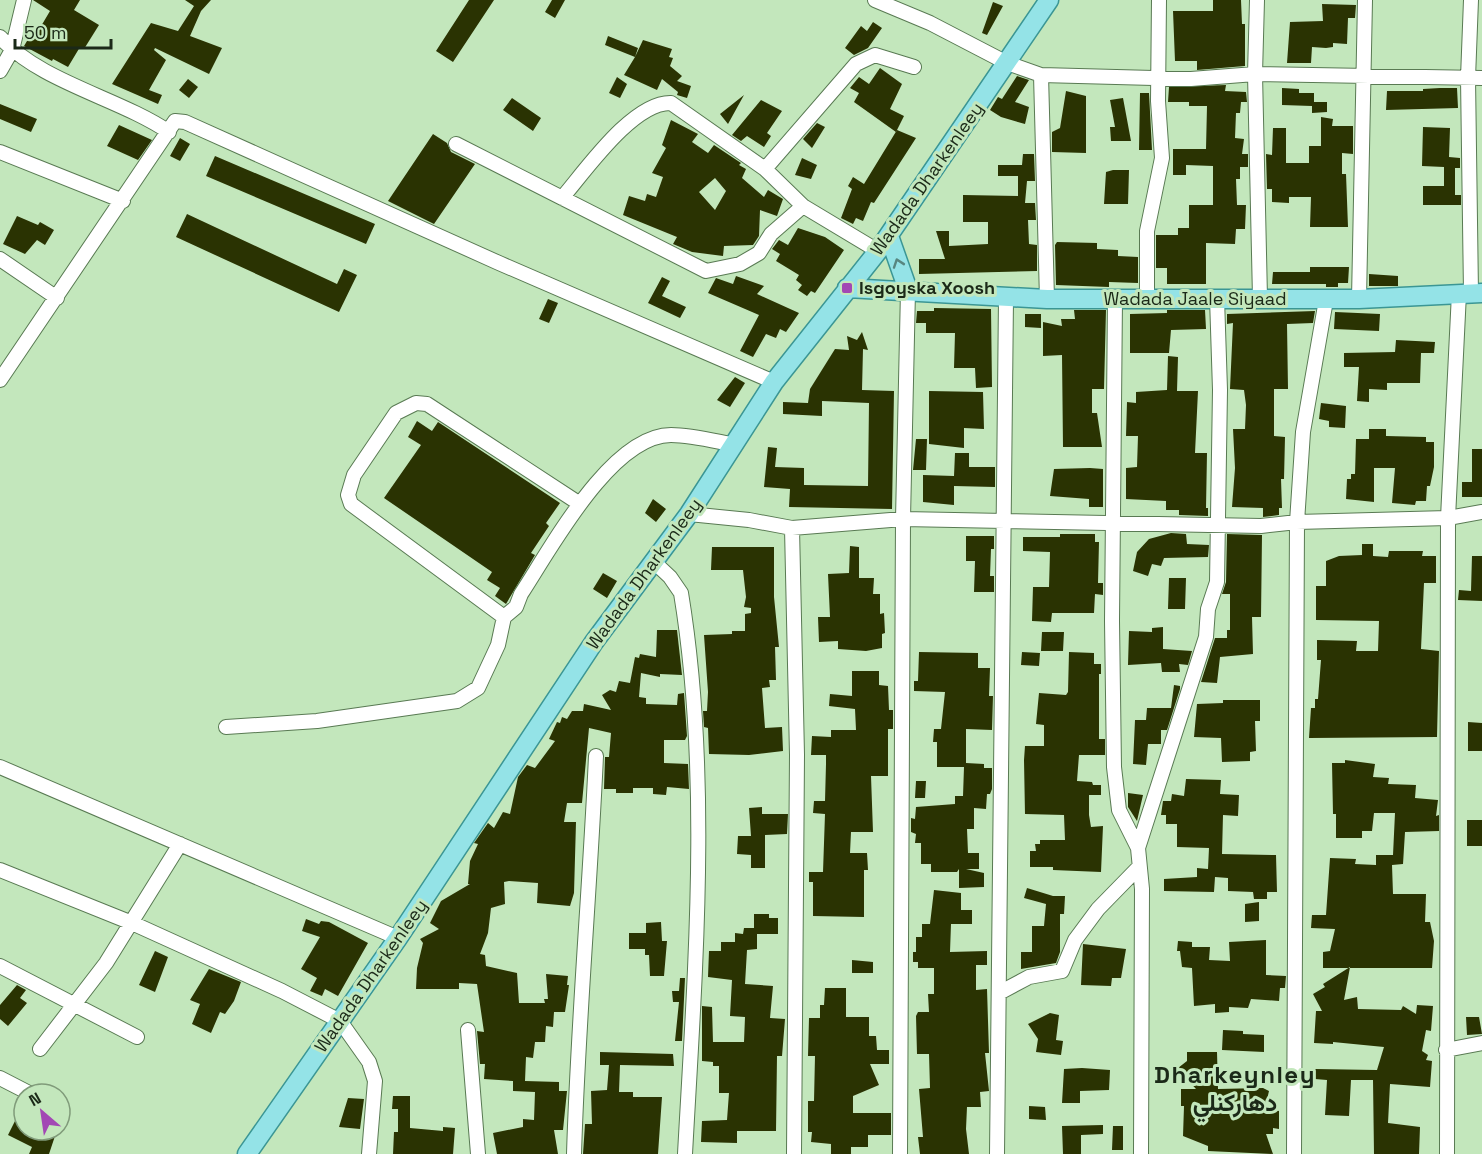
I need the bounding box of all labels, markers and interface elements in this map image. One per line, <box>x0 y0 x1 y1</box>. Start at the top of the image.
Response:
scale bar <box>15 12 111 50</box>
text: 50 m <box>24 21 66 44</box>
street label: Wadada Dharkenleey <box>865 98 988 260</box>
one-way arrow <box>893 258 906 269</box>
place label: Isgoyska Xoosh <box>859 276 995 299</box>
marker: Isgoyska Xoosh <box>840 281 854 295</box>
street label: Wadada Jaale Siyaad <box>1103 287 1287 310</box>
street label: Wadada Dharkenleey <box>581 493 706 654</box>
street label: Wadada Dharkenleey <box>309 895 432 1057</box>
district label: Dharkeynley دهاركنلي <box>1154 1059 1316 1123</box>
north arrow <box>12 1082 72 1142</box>
text: N <box>25 1088 45 1111</box>

